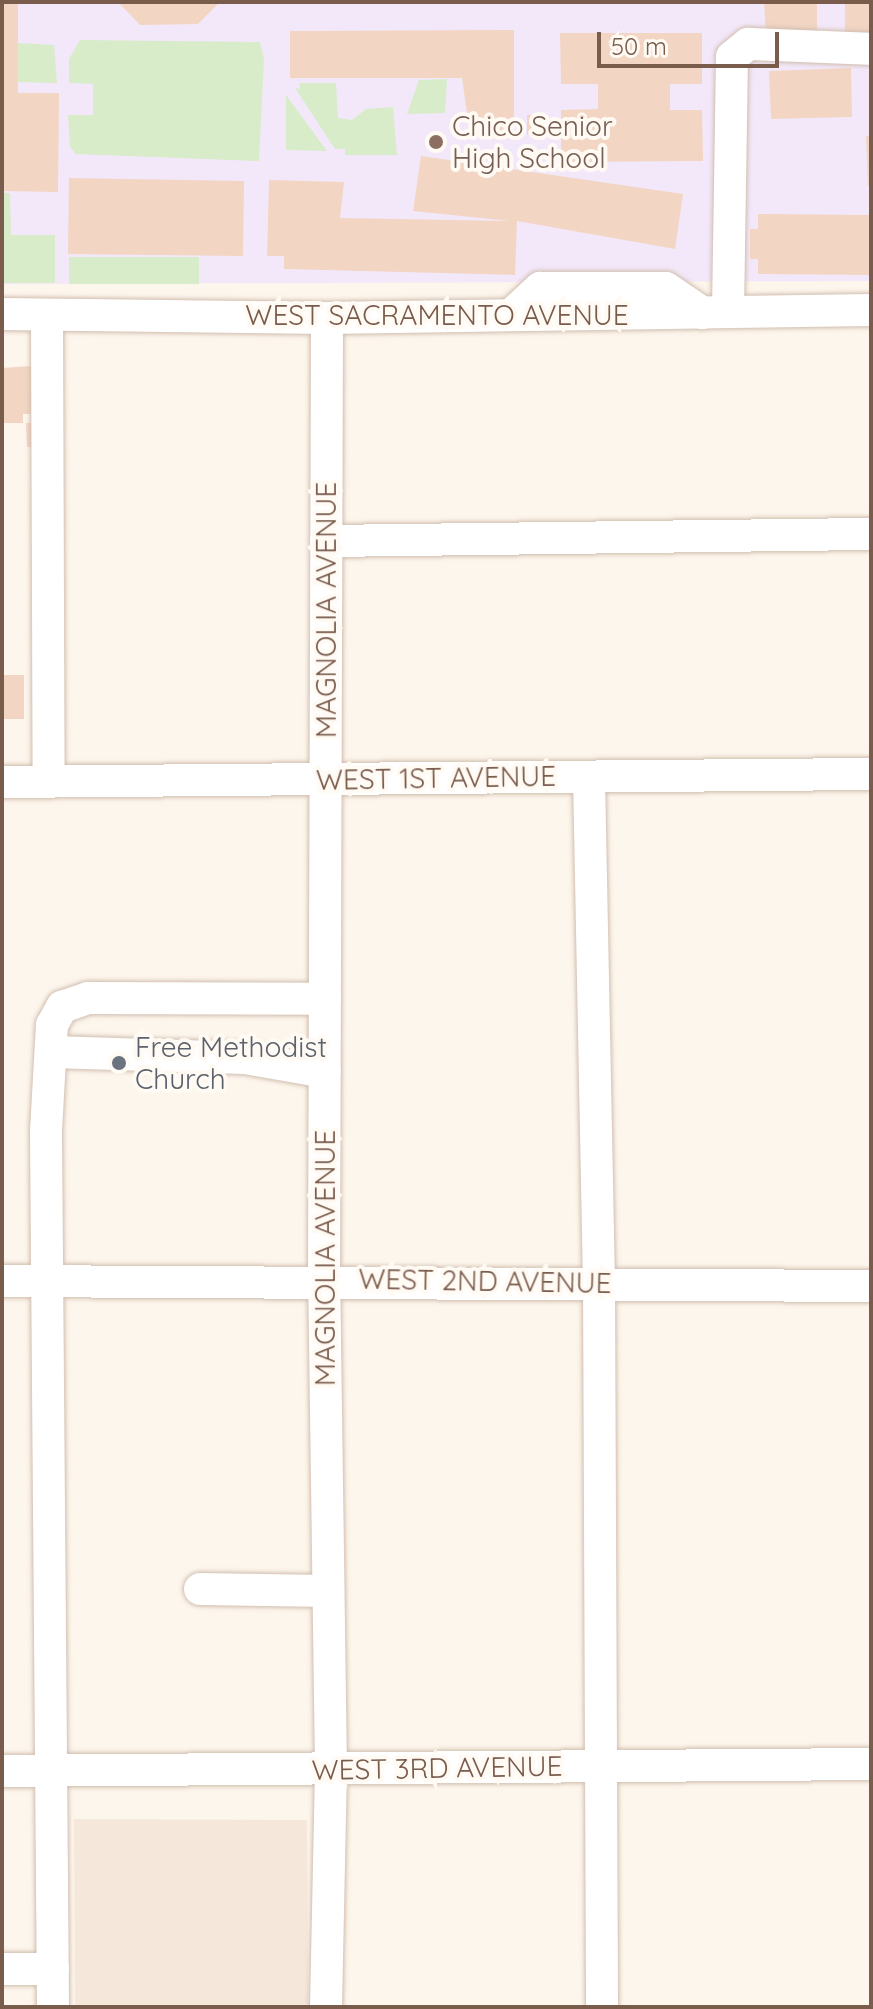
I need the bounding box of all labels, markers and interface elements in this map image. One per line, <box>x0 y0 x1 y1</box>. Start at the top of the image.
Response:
scale bar <box>601 16 783 66</box>
text: 50 m <box>611 31 667 61</box>
place label: Chico Senior High School <box>452 109 613 175</box>
marker: Chico Senior High School <box>427 133 445 151</box>
street label: WEST SACRAMENTO AVENUE <box>245 298 629 332</box>
street label: MAGNOLIA AVENUE <box>309 482 343 738</box>
street label: WEST 1ST AVENUE <box>316 759 556 797</box>
place label: Free Methodist Church <box>135 1030 327 1096</box>
marker: Free Methodist Church <box>110 1054 128 1072</box>
street label: MAGNOLIA AVENUE <box>308 1130 342 1386</box>
street label: WEST 2ND AVENUE <box>358 1262 612 1300</box>
street label: WEST 3RD AVENUE <box>311 1749 563 1787</box>

